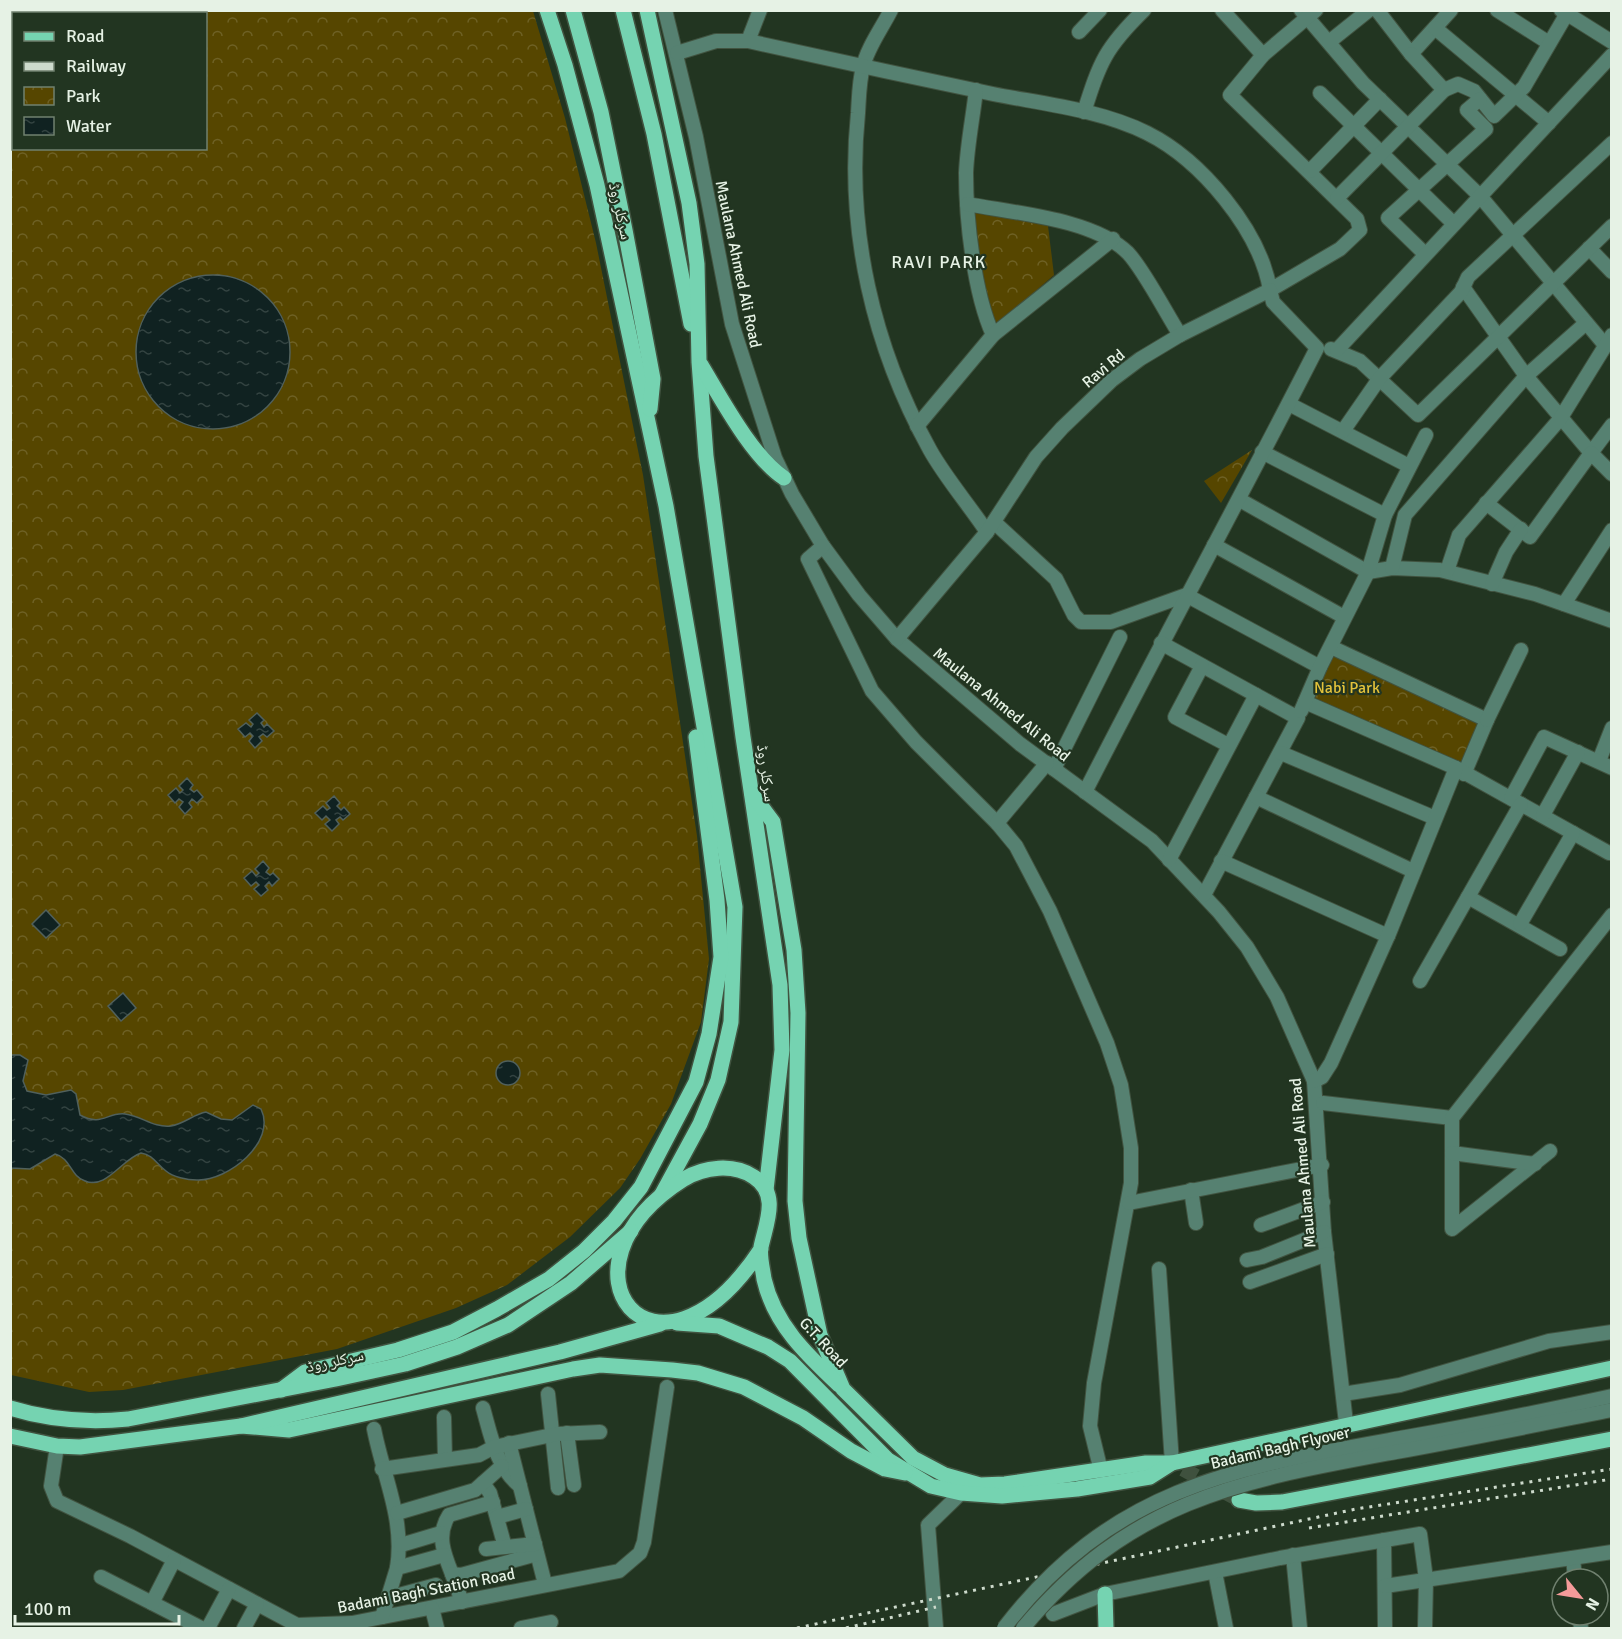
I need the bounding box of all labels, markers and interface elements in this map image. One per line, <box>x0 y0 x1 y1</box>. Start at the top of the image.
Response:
legend <box>12 12 207 150</box>
text: Road <box>66 25 105 47</box>
text: Railway <box>66 55 127 77</box>
text: Park <box>66 85 101 107</box>
text: Water <box>66 115 112 137</box>
street label: Maulana Ahmed Ali Road <box>711 179 766 350</box>
street label: سرکلر روڈ <box>604 181 636 242</box>
district label: RAVI PARK <box>891 251 987 273</box>
street label: Ravi Rd <box>1078 345 1129 393</box>
street label: Maulana Ahmed Ali Road <box>929 643 1074 766</box>
park label: Nabi Park <box>1314 678 1380 698</box>
street label: سرکلر روڈ <box>752 743 780 803</box>
street label: Maulana Ahmed Ali Road <box>1286 1077 1320 1249</box>
street label: G.T. Road <box>795 1313 852 1372</box>
street label: سرکلر روڈ <box>305 1345 366 1377</box>
street label: Badami Bagh Flyover <box>1208 1422 1352 1474</box>
street label: Badami Bagh Station Road <box>336 1564 517 1618</box>
north arrow <box>1550 1567 1610 1627</box>
scale bar <box>15 1588 178 1626</box>
text: N <box>1581 1594 1604 1614</box>
text: 100 m <box>24 1598 71 1620</box>

